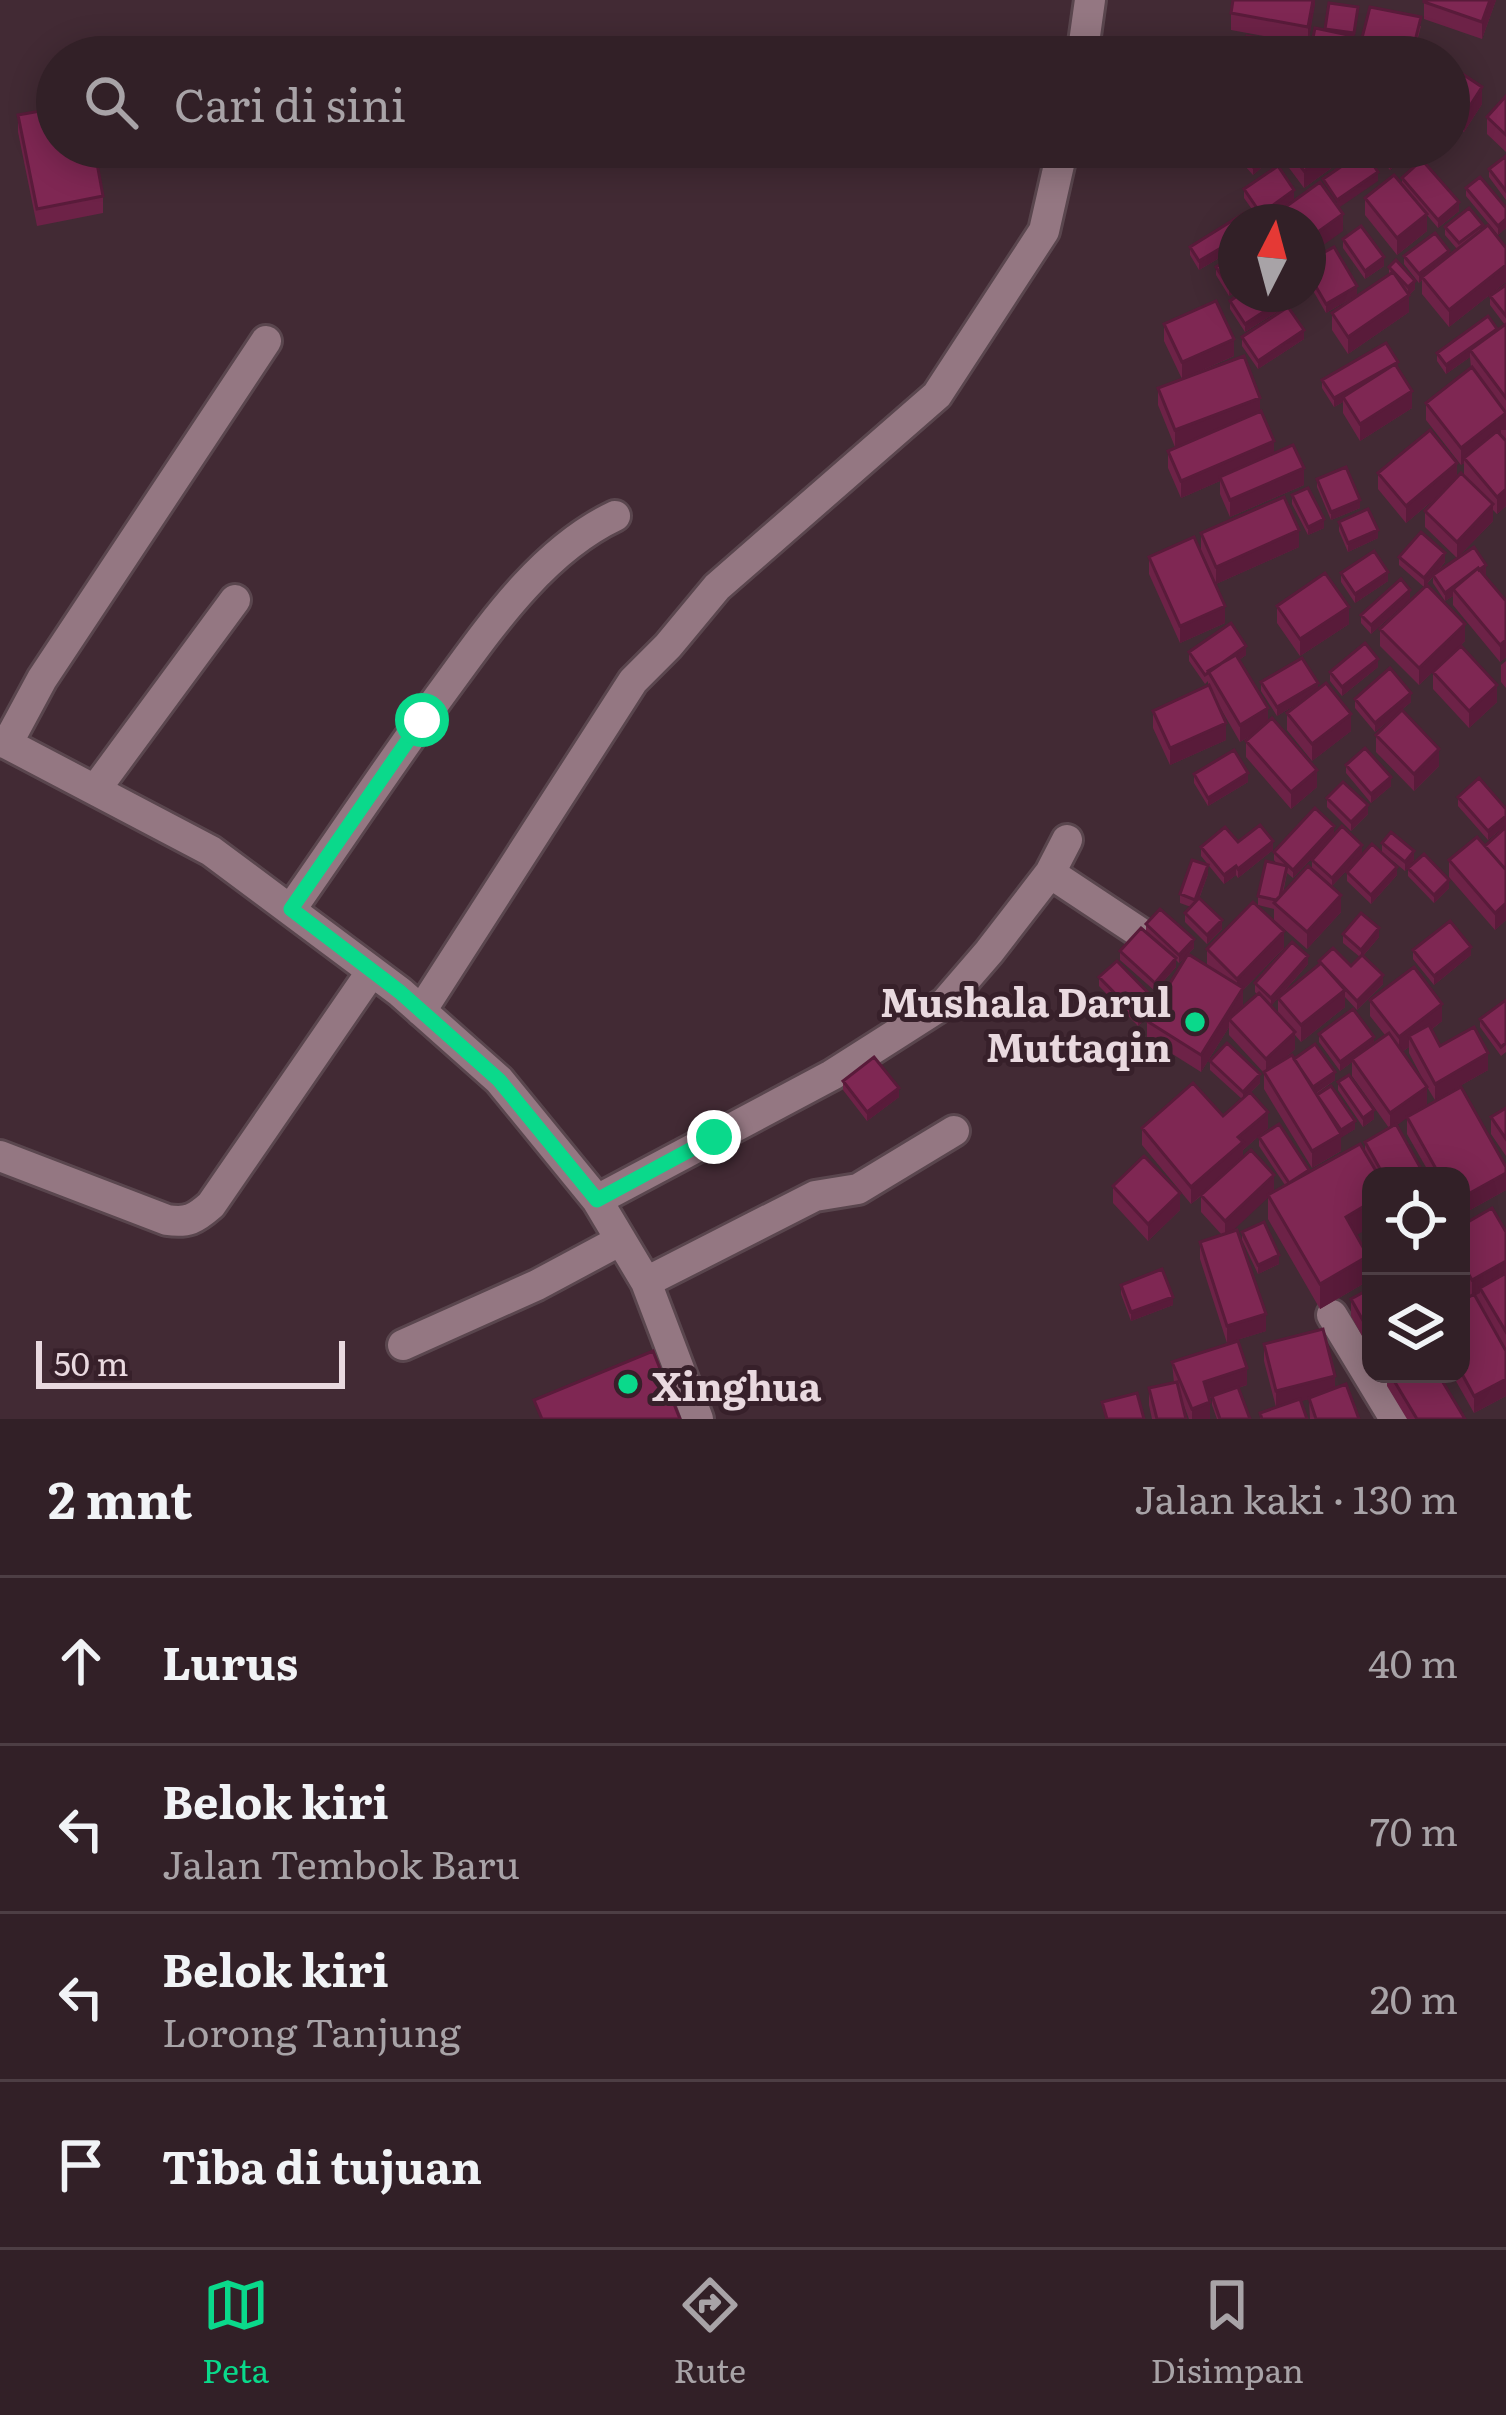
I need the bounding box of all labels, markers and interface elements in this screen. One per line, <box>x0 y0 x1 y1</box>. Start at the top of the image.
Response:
search box <box>36 36 1470 168</box>
icon: search <box>78 69 144 135</box>
text: Cari di sini <box>174 69 406 136</box>
north arrow <box>1218 204 1326 312</box>
route start <box>395 693 449 747</box>
place label: Mushala Darul Muttaqin <box>880 971 1171 1074</box>
marker: Mushala Darul Muttaqin <box>1182 1009 1208 1035</box>
route end <box>687 1110 741 1164</box>
map controls <box>1362 1167 1470 1383</box>
button: locate <box>1362 1167 1470 1275</box>
button: layers <box>1362 1275 1470 1383</box>
scale bar <box>36 1335 345 1388</box>
text: 50 m <box>54 1337 128 1386</box>
place label: Xinghua <box>652 1355 822 1413</box>
marker: Xinghua <box>615 1371 641 1397</box>
text: 2 mnt <box>48 1459 192 1535</box>
text: Jalan kaki · 130 m <box>1134 1468 1458 1526</box>
text: Lurus <box>162 1627 298 1694</box>
icon: ahead <box>48 1628 114 1694</box>
text: 40 m <box>1368 1632 1458 1690</box>
text: Belok kiri <box>162 1766 389 1833</box>
icon: left <box>48 1796 114 1862</box>
text: 70 m <box>1370 1800 1458 1858</box>
text: Jalan Tembok Baru <box>162 1833 520 1891</box>
text: Belok kiri <box>162 1934 389 2001</box>
icon: left <box>48 1964 114 2030</box>
text: 20 m <box>1370 1968 1458 2026</box>
text: Lorong Tanjung <box>162 2001 461 2059</box>
text: Tiba di tujuan <box>162 2131 482 2198</box>
icon: arrive <box>48 2132 114 2198</box>
tab: Peta <box>202 2272 269 2393</box>
tab: Rute <box>674 2272 746 2393</box>
tab: Disimpan <box>1150 2272 1304 2393</box>

